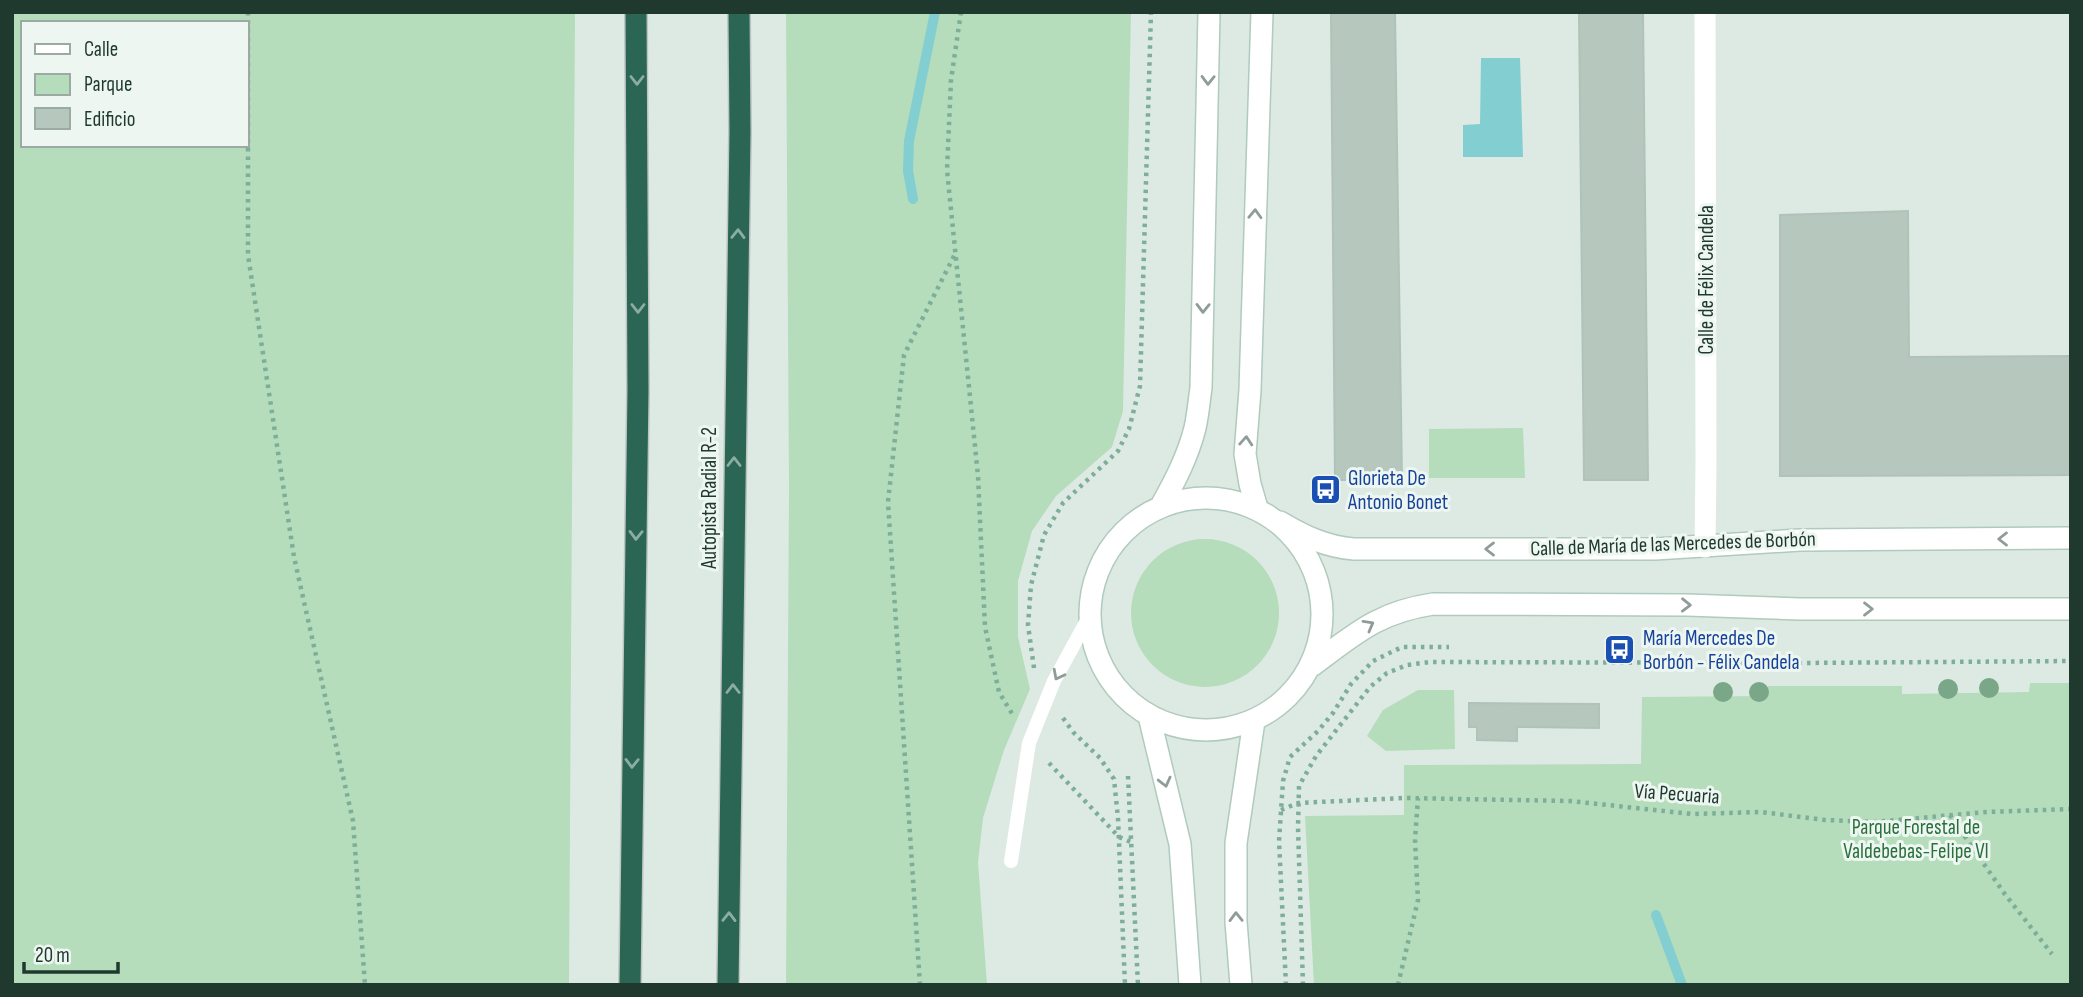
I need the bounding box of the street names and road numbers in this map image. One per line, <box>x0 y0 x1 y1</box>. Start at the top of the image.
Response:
street label: Calle de Félix Candela <box>1694 205 1719 355</box>
street label: Autopista Radial R-2 <box>697 427 722 570</box>
street label: Calle de María de las Mercedes de Borbón <box>1530 527 1816 561</box>
street label: Vía Pecuaria <box>1634 779 1720 809</box>

